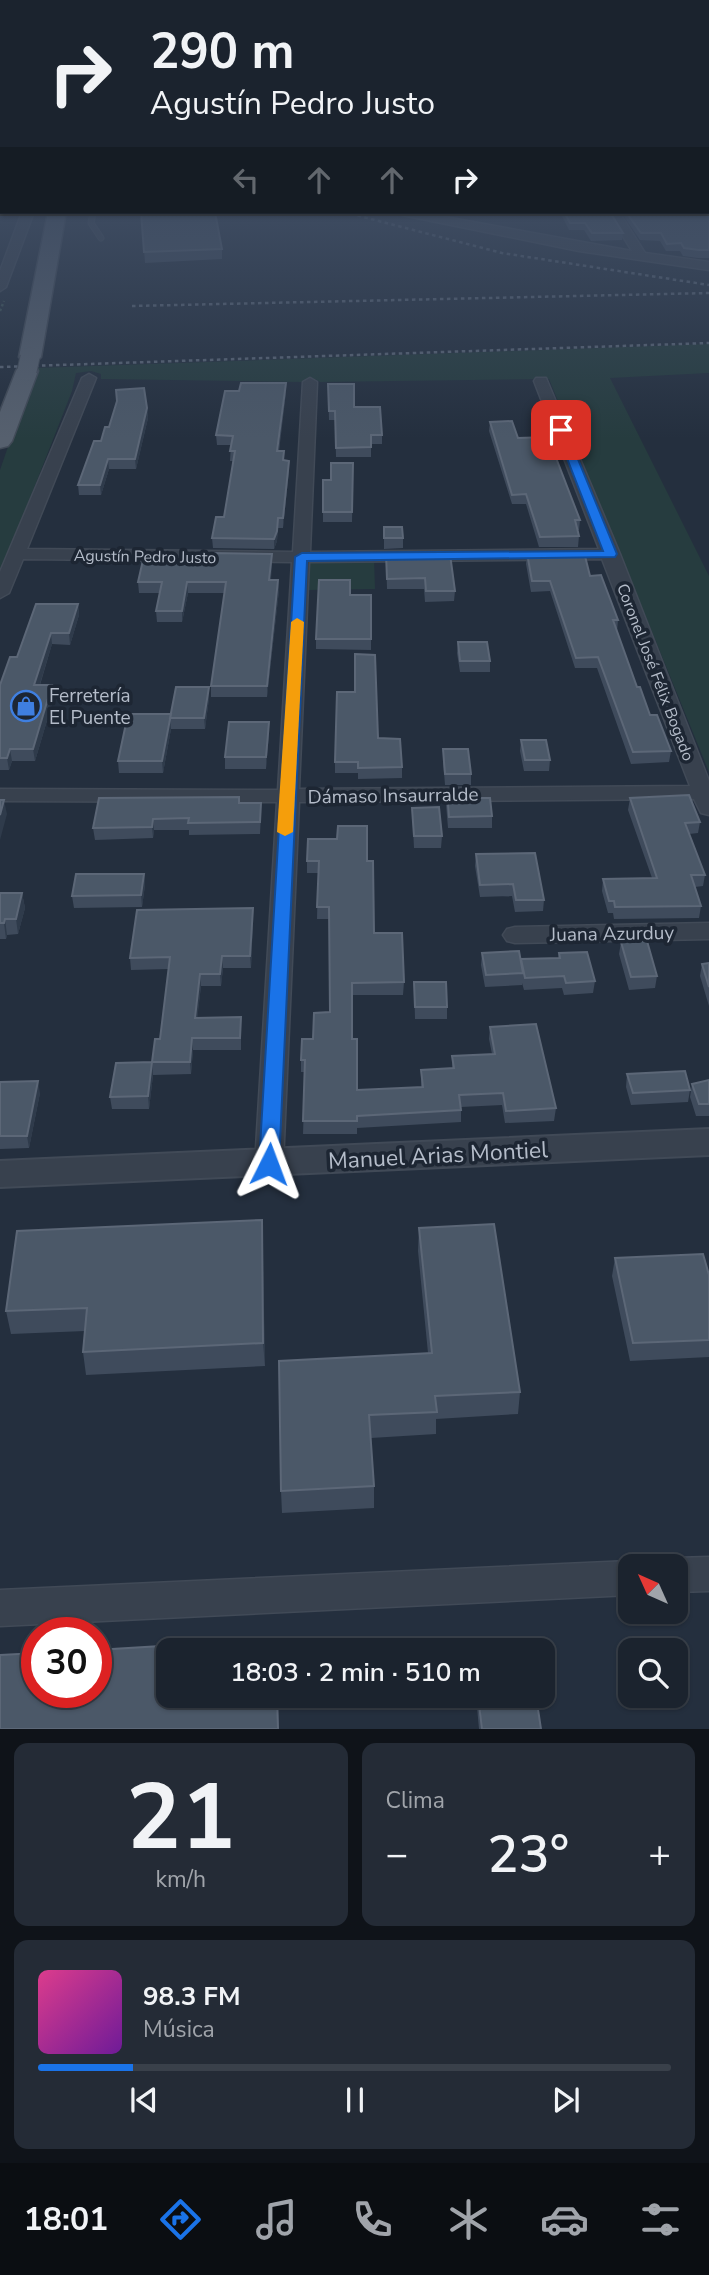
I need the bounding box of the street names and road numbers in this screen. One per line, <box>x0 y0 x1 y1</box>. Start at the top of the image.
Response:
street label: Agustín Pedro Justo <box>74 545 217 569</box>
street label: Coronel José Félix Bogado <box>611 581 699 764</box>
street label: Dámaso Insaurralde <box>307 782 479 810</box>
street label: Juana Azurduy <box>549 920 675 948</box>
street label: Manuel Arias Montiel <box>327 1134 549 1177</box>

